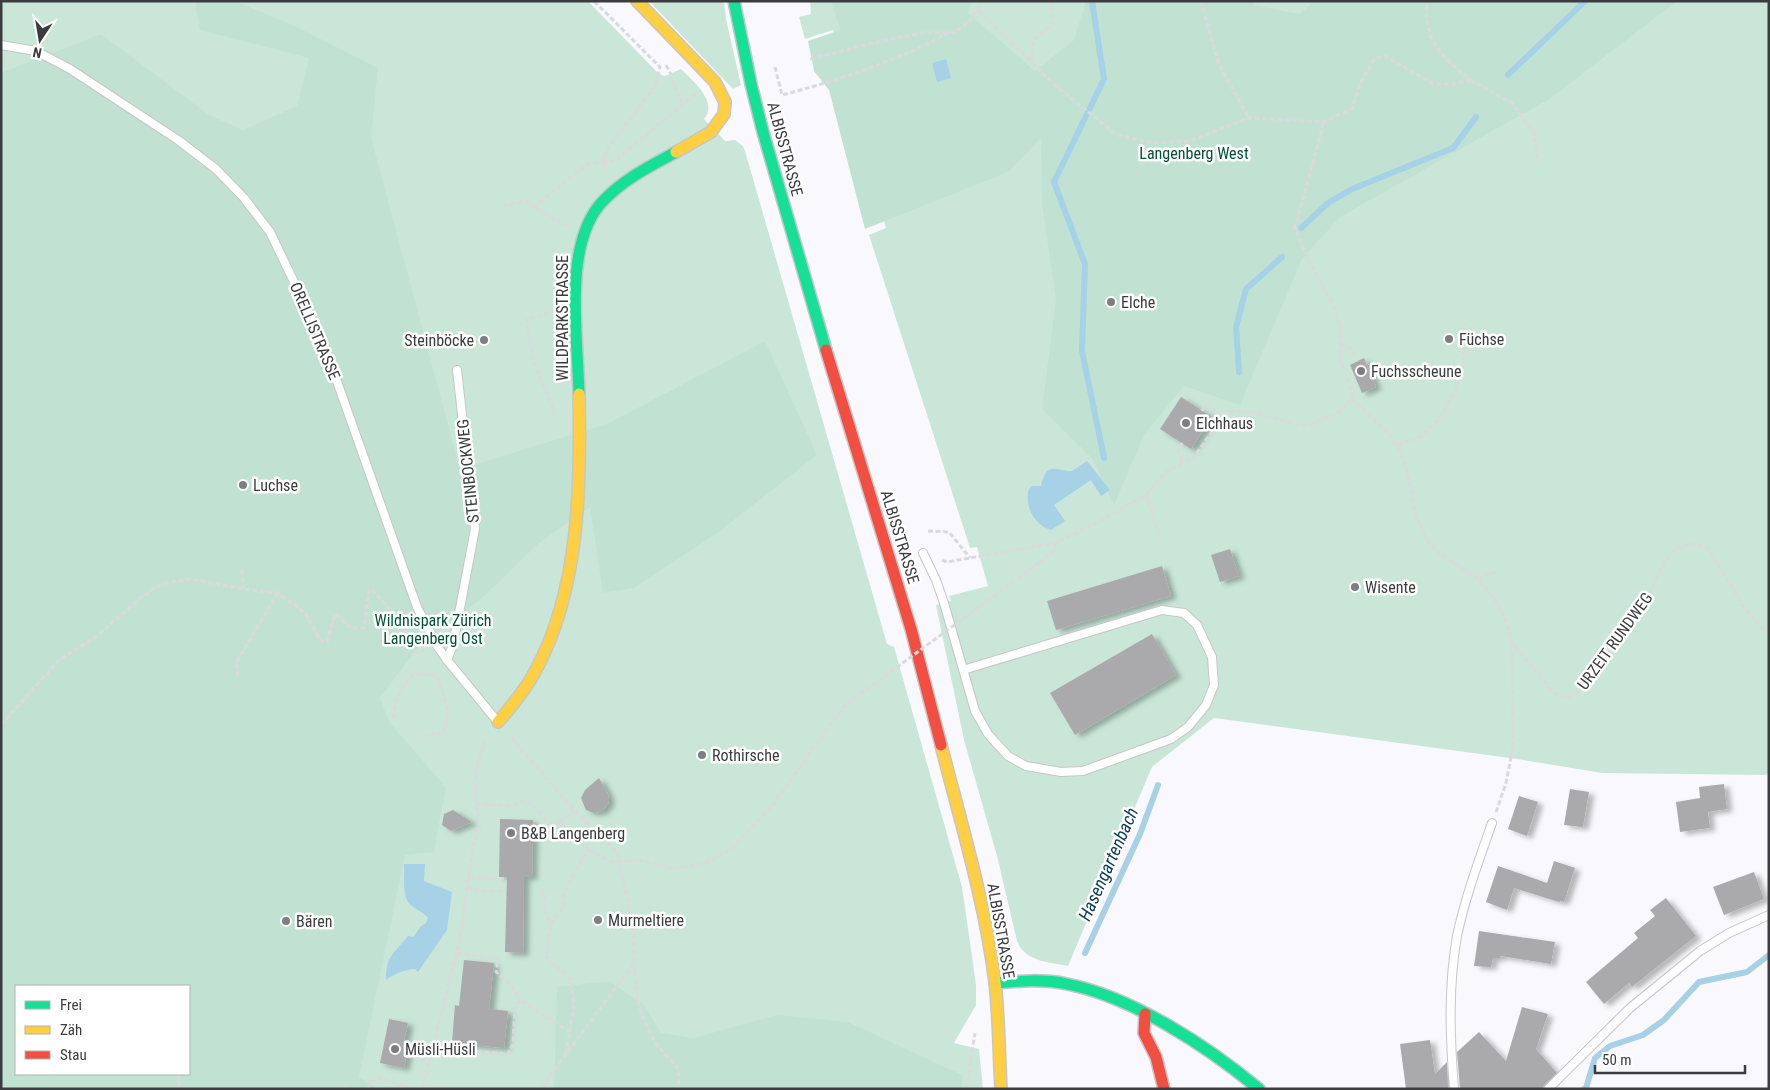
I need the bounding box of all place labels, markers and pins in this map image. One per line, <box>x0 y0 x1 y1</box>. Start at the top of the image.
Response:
place label: Elche <box>1121 293 1155 312</box>
marker: Elche <box>1105 296 1117 308</box>
place label: Füchse <box>1459 330 1504 349</box>
place label: Steinböcke <box>404 331 474 350</box>
marker: Füchse <box>1443 333 1455 345</box>
marker: Steinböcke <box>478 334 490 346</box>
place label: Fuchsscheune <box>1371 362 1462 381</box>
marker: Fuchsscheune <box>1355 365 1367 377</box>
place label: Elchhaus <box>1196 414 1253 433</box>
marker: Elchhaus <box>1180 417 1192 429</box>
place label: Luchse <box>253 476 298 495</box>
marker: Luchse <box>237 479 249 491</box>
place label: Wisente <box>1365 578 1416 597</box>
marker: Wisente <box>1349 581 1361 593</box>
place label: Rothirsche <box>712 746 779 765</box>
marker: Rothirsche <box>696 749 708 761</box>
place label: B&B Langenberg <box>521 824 625 843</box>
marker: B&B Langenberg <box>505 827 517 839</box>
place label: Murmeltiere <box>608 911 684 930</box>
place label: Bären <box>296 912 332 931</box>
marker: Murmeltiere <box>592 914 604 926</box>
marker: Bären <box>280 915 292 927</box>
place label: Müsli-Hüsli <box>405 1040 476 1059</box>
marker: Müsli-Hüsli <box>389 1043 401 1055</box>

